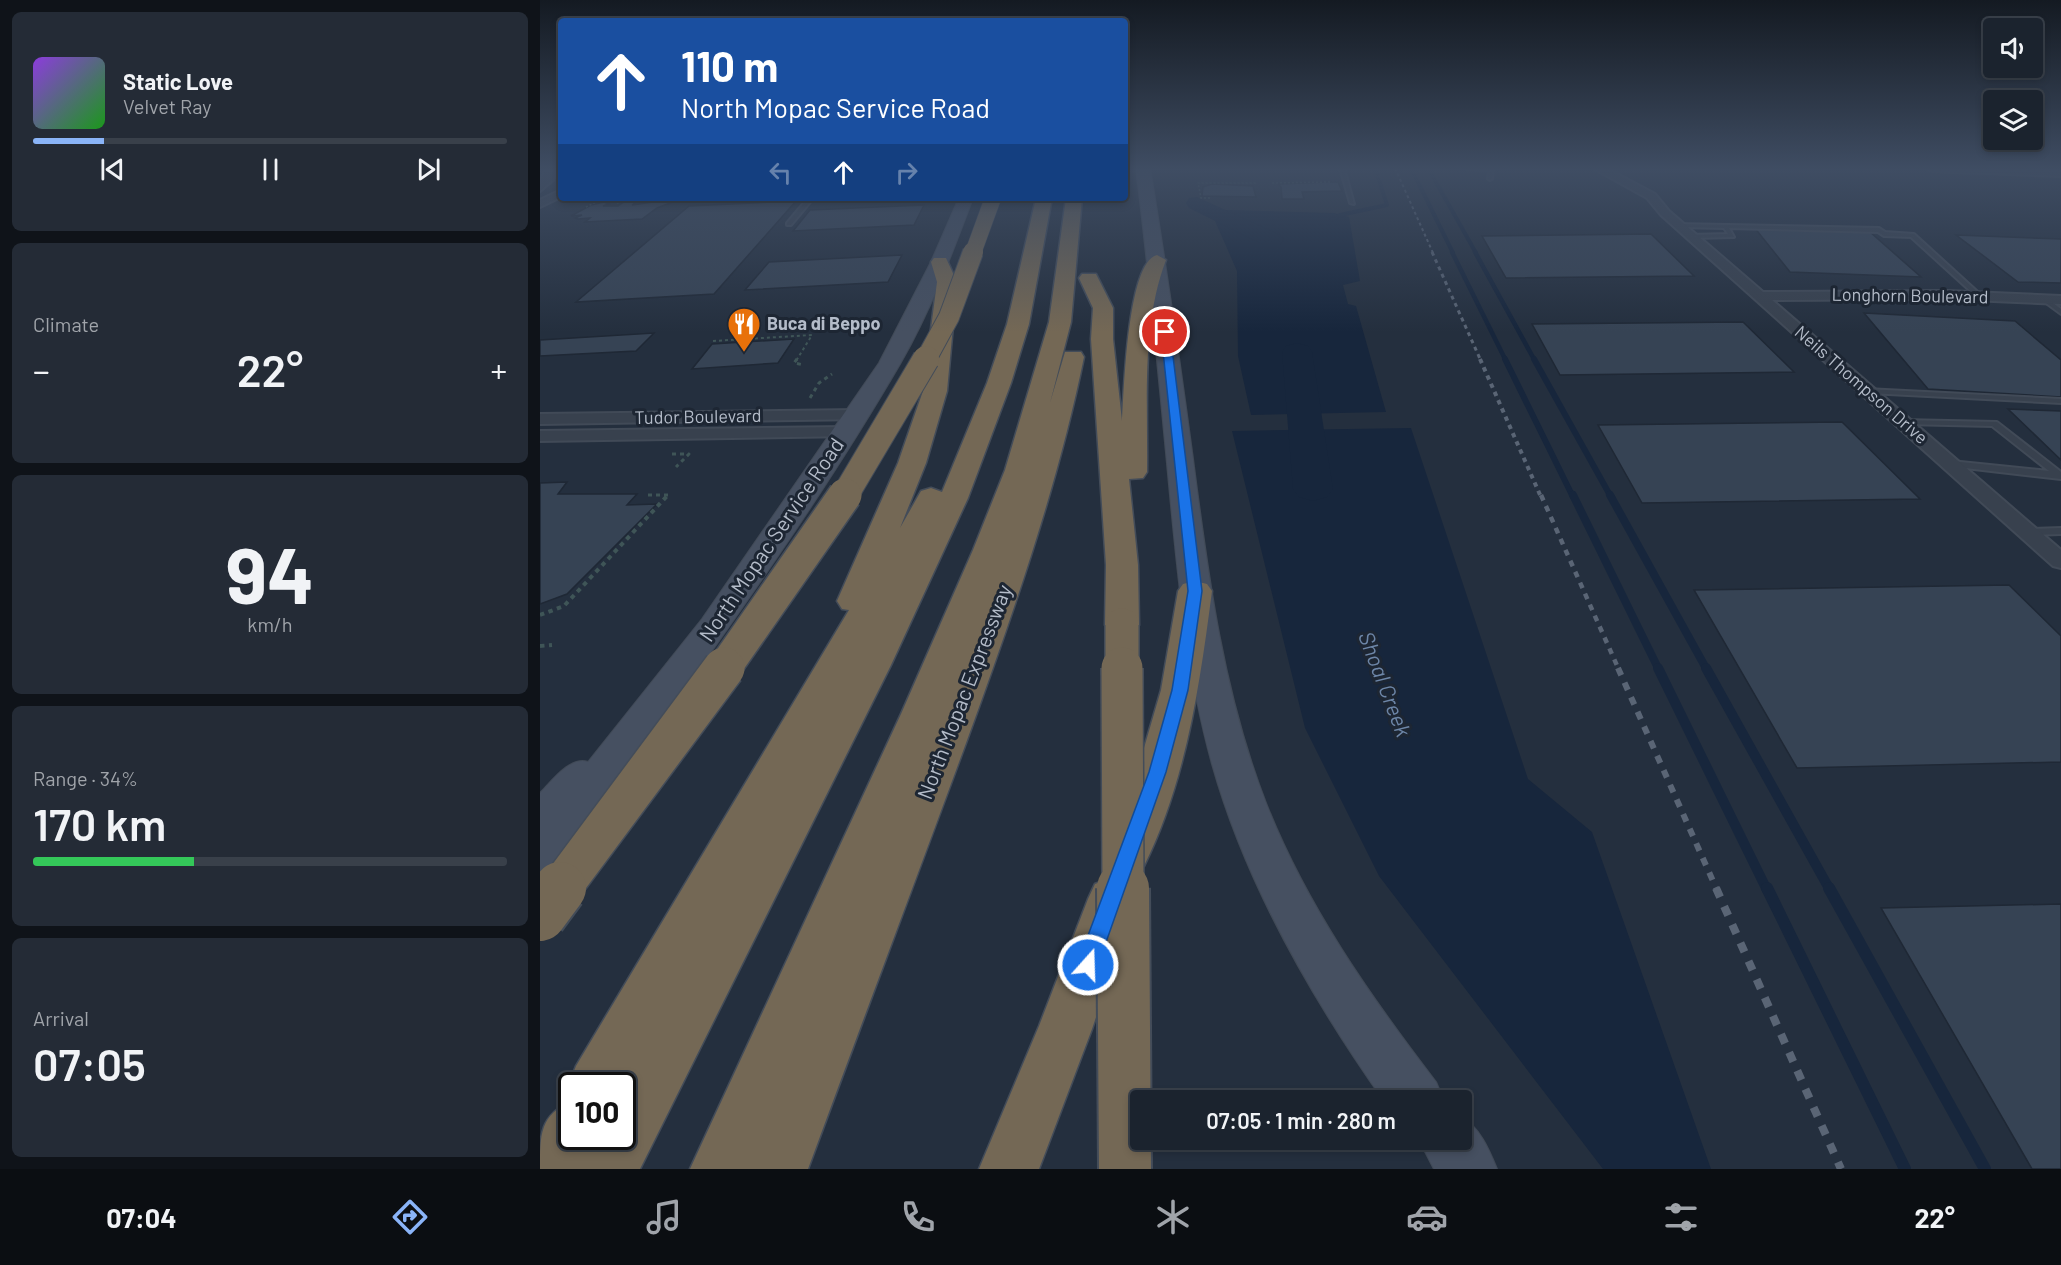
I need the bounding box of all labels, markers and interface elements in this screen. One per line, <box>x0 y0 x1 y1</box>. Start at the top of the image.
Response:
map controls <box>1983 18 2043 150</box>
button: sound <box>1983 18 2043 78</box>
text: 110 m <box>681 40 778 90</box>
icon: ahead <box>582 42 660 120</box>
text: Static Love <box>123 68 233 94</box>
button: layers <box>1983 90 2043 150</box>
text: North Mopac Service Road <box>681 91 990 123</box>
text: Velvet Ray <box>123 94 212 118</box>
icon: previous <box>96 153 129 186</box>
icon: pause <box>254 153 287 186</box>
icon: next <box>412 153 445 186</box>
icon: left <box>764 156 797 189</box>
icon: ahead <box>827 156 860 189</box>
icon: right <box>890 156 923 189</box>
street label: Longhorn Boulevard <box>1831 283 1989 307</box>
restaurant icon: Buca di Beppo <box>726 306 762 353</box>
pin <box>1139 306 1190 357</box>
text: Climate <box>33 312 99 336</box>
place label: Buca di Beppo <box>767 312 880 334</box>
icon: arrive <box>1148 315 1181 348</box>
street label: Neils Thompson Drive <box>1791 320 1933 448</box>
text: 22° <box>237 342 303 396</box>
text: − <box>33 350 50 390</box>
text: + <box>490 350 507 390</box>
street label: Tudor Boulevard <box>634 404 762 428</box>
street label: North Mopac Service Road <box>693 433 848 646</box>
text: 94 <box>226 526 314 620</box>
street label: North Mopac Expressway <box>911 580 1016 802</box>
text: km/h <box>247 612 293 636</box>
water label: Shoal Creek <box>1354 627 1418 740</box>
text: Range · 34% <box>33 766 138 790</box>
text: 170 km <box>33 796 166 850</box>
position arrow <box>1056 933 1120 997</box>
text: Arrival <box>33 1006 89 1030</box>
text: 07:05 <box>33 1036 146 1090</box>
speed limit sign: 100 <box>558 1072 636 1150</box>
text: 07:05 · 1 min · 280 m <box>1206 1107 1396 1133</box>
icon: directions <box>389 1196 431 1238</box>
icon: music <box>643 1196 685 1238</box>
icon: phone <box>897 1196 939 1238</box>
icon: climate <box>1152 1196 1194 1238</box>
icon: car <box>1406 1196 1448 1238</box>
icon: filters <box>1660 1196 1702 1238</box>
text: 07:04 <box>106 1201 176 1233</box>
text: 22° <box>1914 1201 1955 1233</box>

